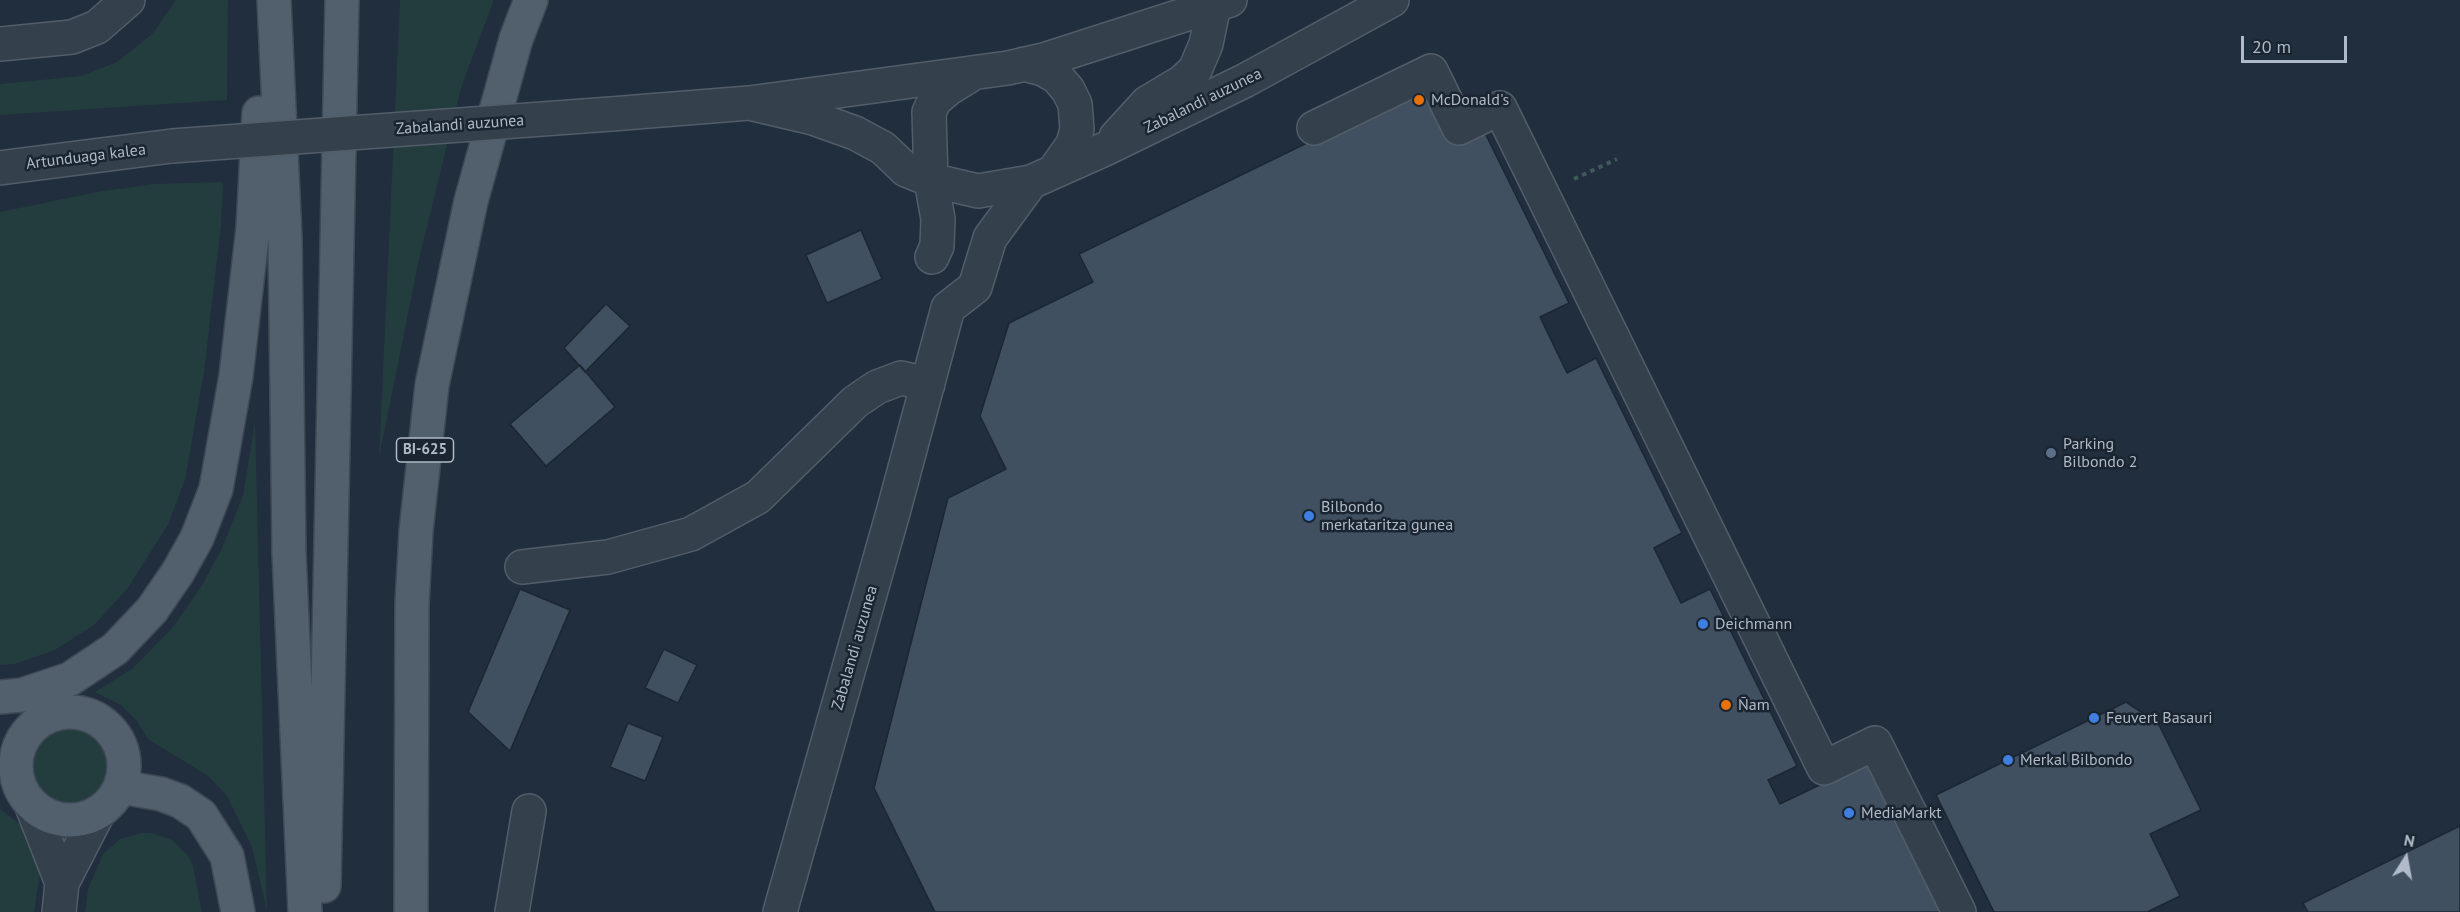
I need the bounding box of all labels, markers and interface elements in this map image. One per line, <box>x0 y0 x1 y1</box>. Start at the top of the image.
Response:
scale bar <box>2244 24 2350 62</box>
text: 20 m <box>2252 35 2291 58</box>
street label: Zabalandi auzunea <box>1141 64 1265 138</box>
place label: McDonald's <box>1431 90 1509 110</box>
marker: McDonald's <box>1412 93 1426 107</box>
street label: Zabalandi auzunea <box>395 111 525 139</box>
street label: Artunduaga kalea <box>25 140 147 174</box>
place label: Parking Bilbondo 2 <box>2063 434 2137 472</box>
road number: BI-625 <box>396 438 454 462</box>
marker: Parking Bilbondo 2 <box>2044 446 2058 460</box>
place label: Bilbondo merkataritza gunea <box>1321 497 1453 535</box>
marker: Bilbondo merkataritza gunea <box>1302 509 1316 523</box>
street label: Zabalandi auzunea <box>828 584 882 712</box>
place label: Deichmann <box>1715 614 1792 634</box>
marker: Deichmann <box>1696 617 1710 631</box>
place label: Ñam <box>1738 695 1770 715</box>
marker: Ñam <box>1719 698 1733 712</box>
place label: Feuvert Basauri <box>2106 708 2213 728</box>
marker: Feuvert Basauri <box>2087 711 2101 725</box>
place label: Merkal Bilbondo <box>2020 750 2132 770</box>
marker: Merkal Bilbondo <box>2001 753 2015 767</box>
place label: MediaMarkt <box>1861 803 1942 823</box>
marker: MediaMarkt <box>1842 806 1856 820</box>
north arrow <box>2376 828 2436 888</box>
text: N <box>2402 830 2416 851</box>

